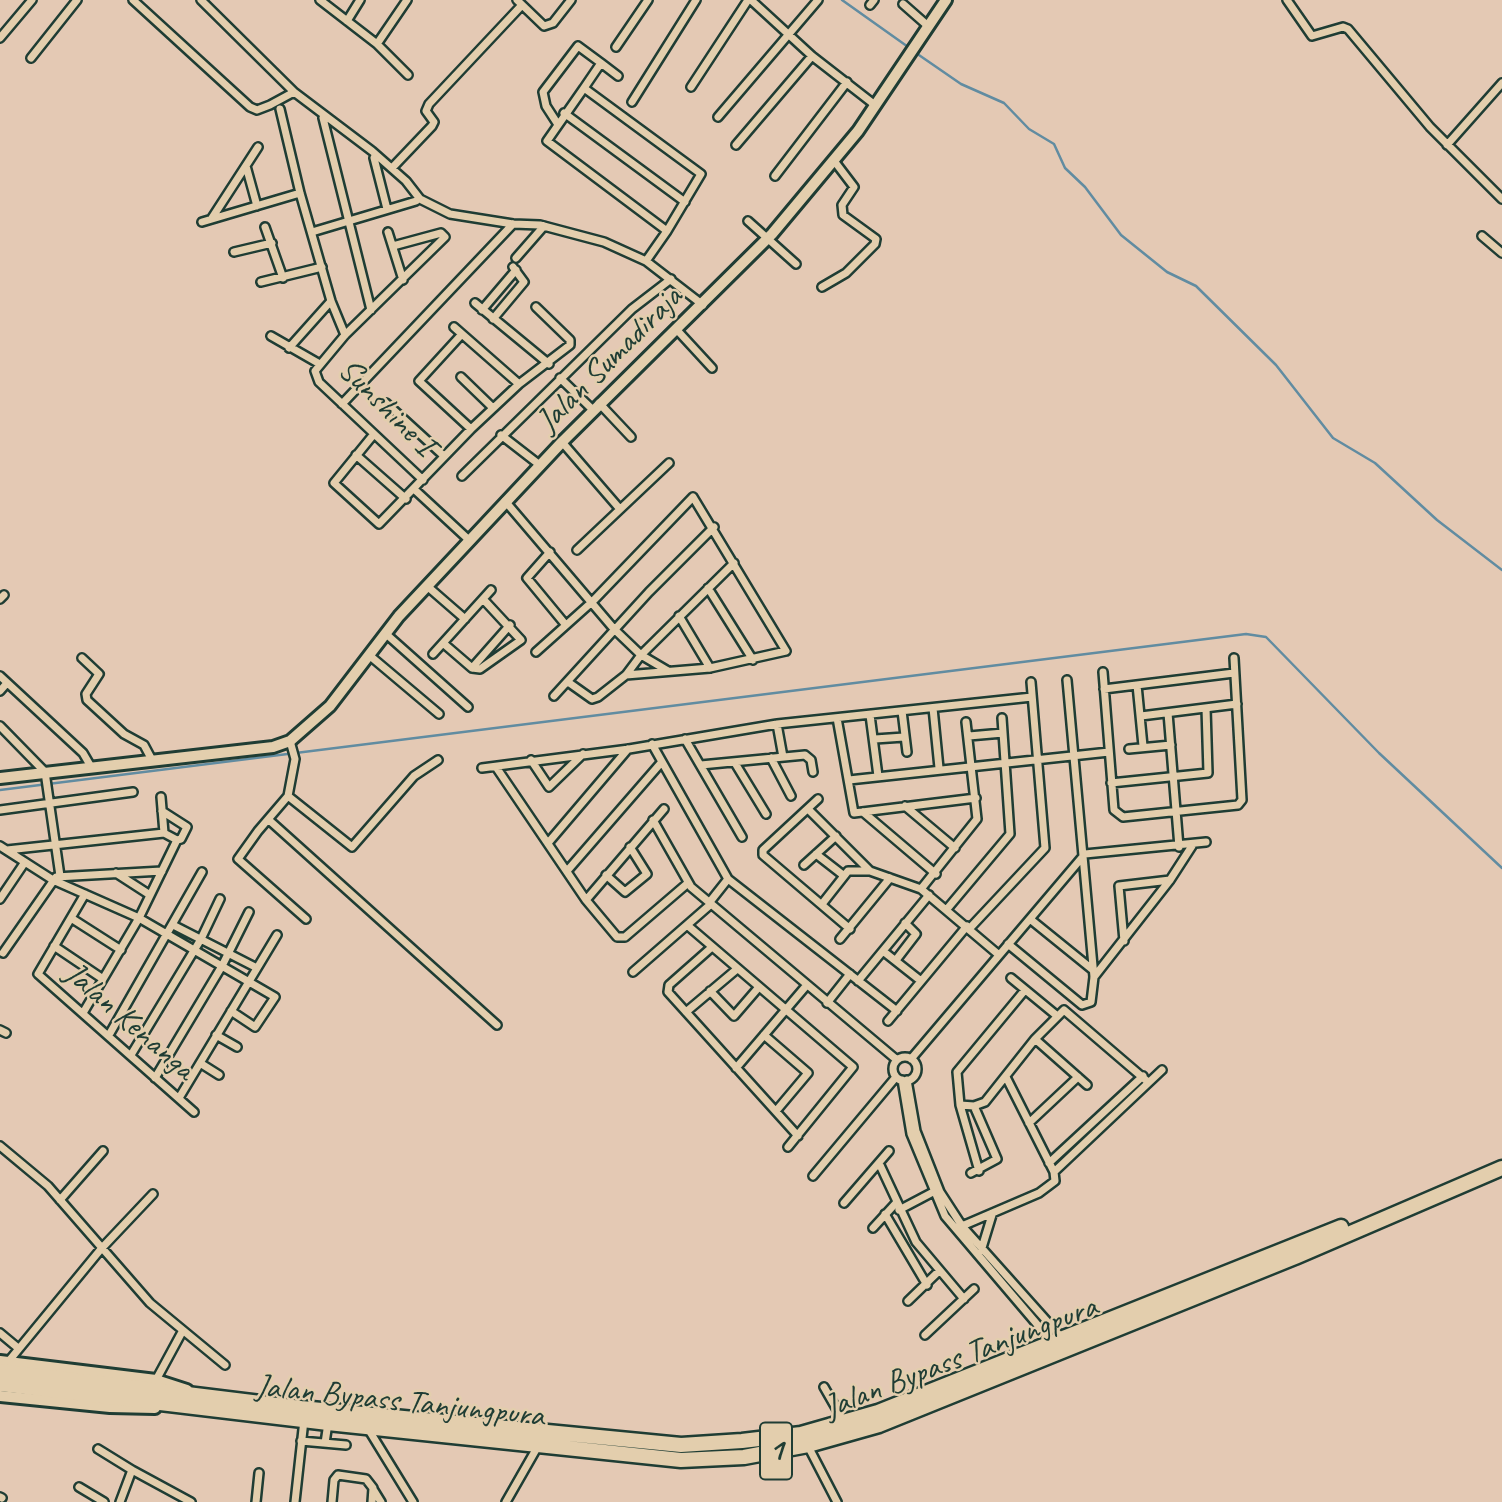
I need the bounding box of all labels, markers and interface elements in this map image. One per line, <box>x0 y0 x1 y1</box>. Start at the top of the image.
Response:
street label: Jalan Sumadiraja <box>529 279 691 441</box>
street label: Sunshine I <box>329 351 443 465</box>
street label: Jalan Kenanga <box>56 955 202 1089</box>
street label: Jalan Bypass Tanjungpura <box>819 1288 1103 1428</box>
street label: Jalan Bypass Tanjungpura <box>254 1367 546 1437</box>
road number: 1 <box>760 1422 792 1480</box>

